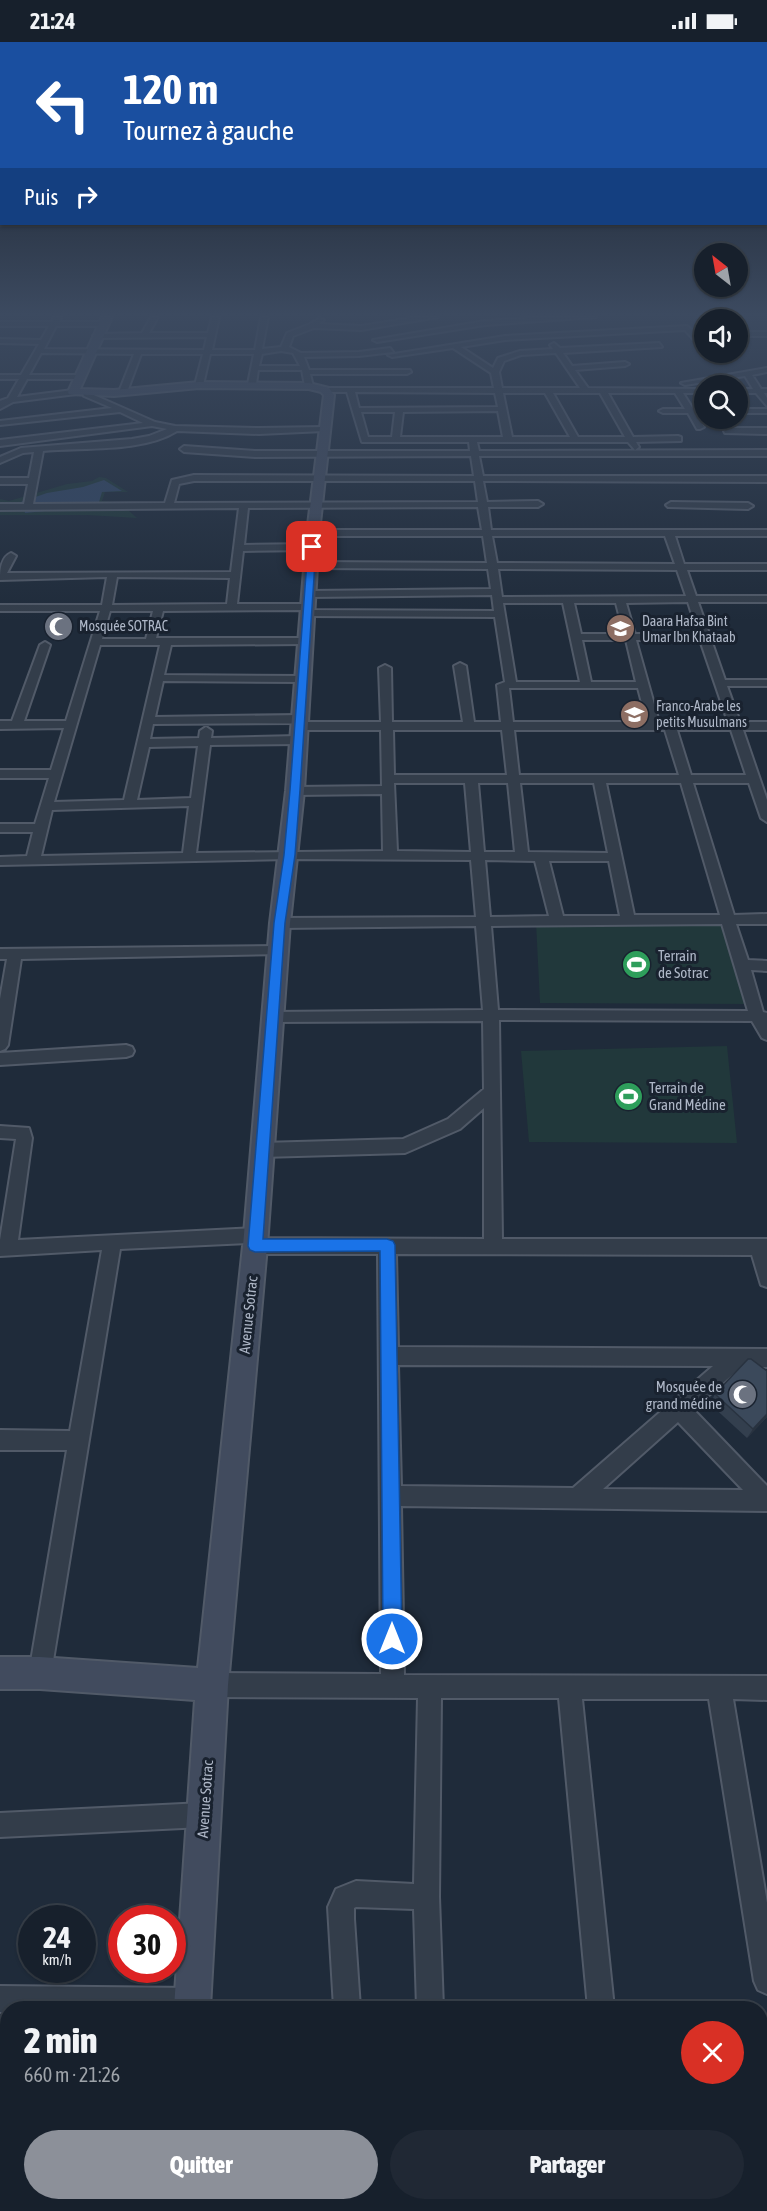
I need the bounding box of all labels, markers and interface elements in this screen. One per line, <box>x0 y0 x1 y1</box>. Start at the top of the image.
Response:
text: 21:24 <box>30 8 75 34</box>
text: 120 m <box>123 65 218 113</box>
icon: left <box>24 66 102 144</box>
text: Tournez à gauche <box>123 115 294 146</box>
icon: right <box>70 180 103 213</box>
text: Puis <box>24 184 58 210</box>
north arrow <box>694 243 748 297</box>
map controls <box>694 243 748 429</box>
button: sound <box>694 309 748 363</box>
button: search <box>694 375 748 429</box>
pin <box>286 521 337 572</box>
icon: arrive <box>295 530 328 563</box>
mosque icon: Mosquée SOTRAC <box>42 610 74 642</box>
school or university icon: Daara Hafsa Bint Umar Ibn Khataab <box>605 613 637 645</box>
place label: Daara Hafsa Bint Umar Ibn Khataab <box>642 613 736 645</box>
place label: Mosquée SOTRAC <box>79 618 169 634</box>
school or university icon: Franco-Arabe les petits Musulmans <box>619 698 651 730</box>
place label: Franco-Arabe les petits Musulmans <box>656 698 747 730</box>
place label: Terrain de Sotrac <box>658 947 709 981</box>
sports icon: Terrain de Sotrac <box>621 948 653 980</box>
place label: Terrain de Grand Médine <box>649 1079 726 1113</box>
sports icon: Terrain de Grand Médine <box>612 1080 644 1112</box>
street label: Avenue Sotrac <box>235 1275 261 1355</box>
place label: Mosquée de grand médine <box>646 1378 722 1412</box>
mosque icon: Mosquée de grand médine <box>727 1379 759 1411</box>
position arrow <box>360 1607 424 1671</box>
street label: Avenue Sotrac <box>194 1759 216 1838</box>
speed limit sign: 30 <box>108 1905 186 1983</box>
text: 24 <box>43 1920 71 1954</box>
text: km/h <box>42 1951 72 1968</box>
text: 2 min <box>24 2019 98 2061</box>
button: close <box>681 2021 744 2084</box>
text: 660 m · 21:26 <box>24 2063 120 2086</box>
button: Quitter <box>24 2130 378 2199</box>
button: Partager <box>390 2130 744 2199</box>

